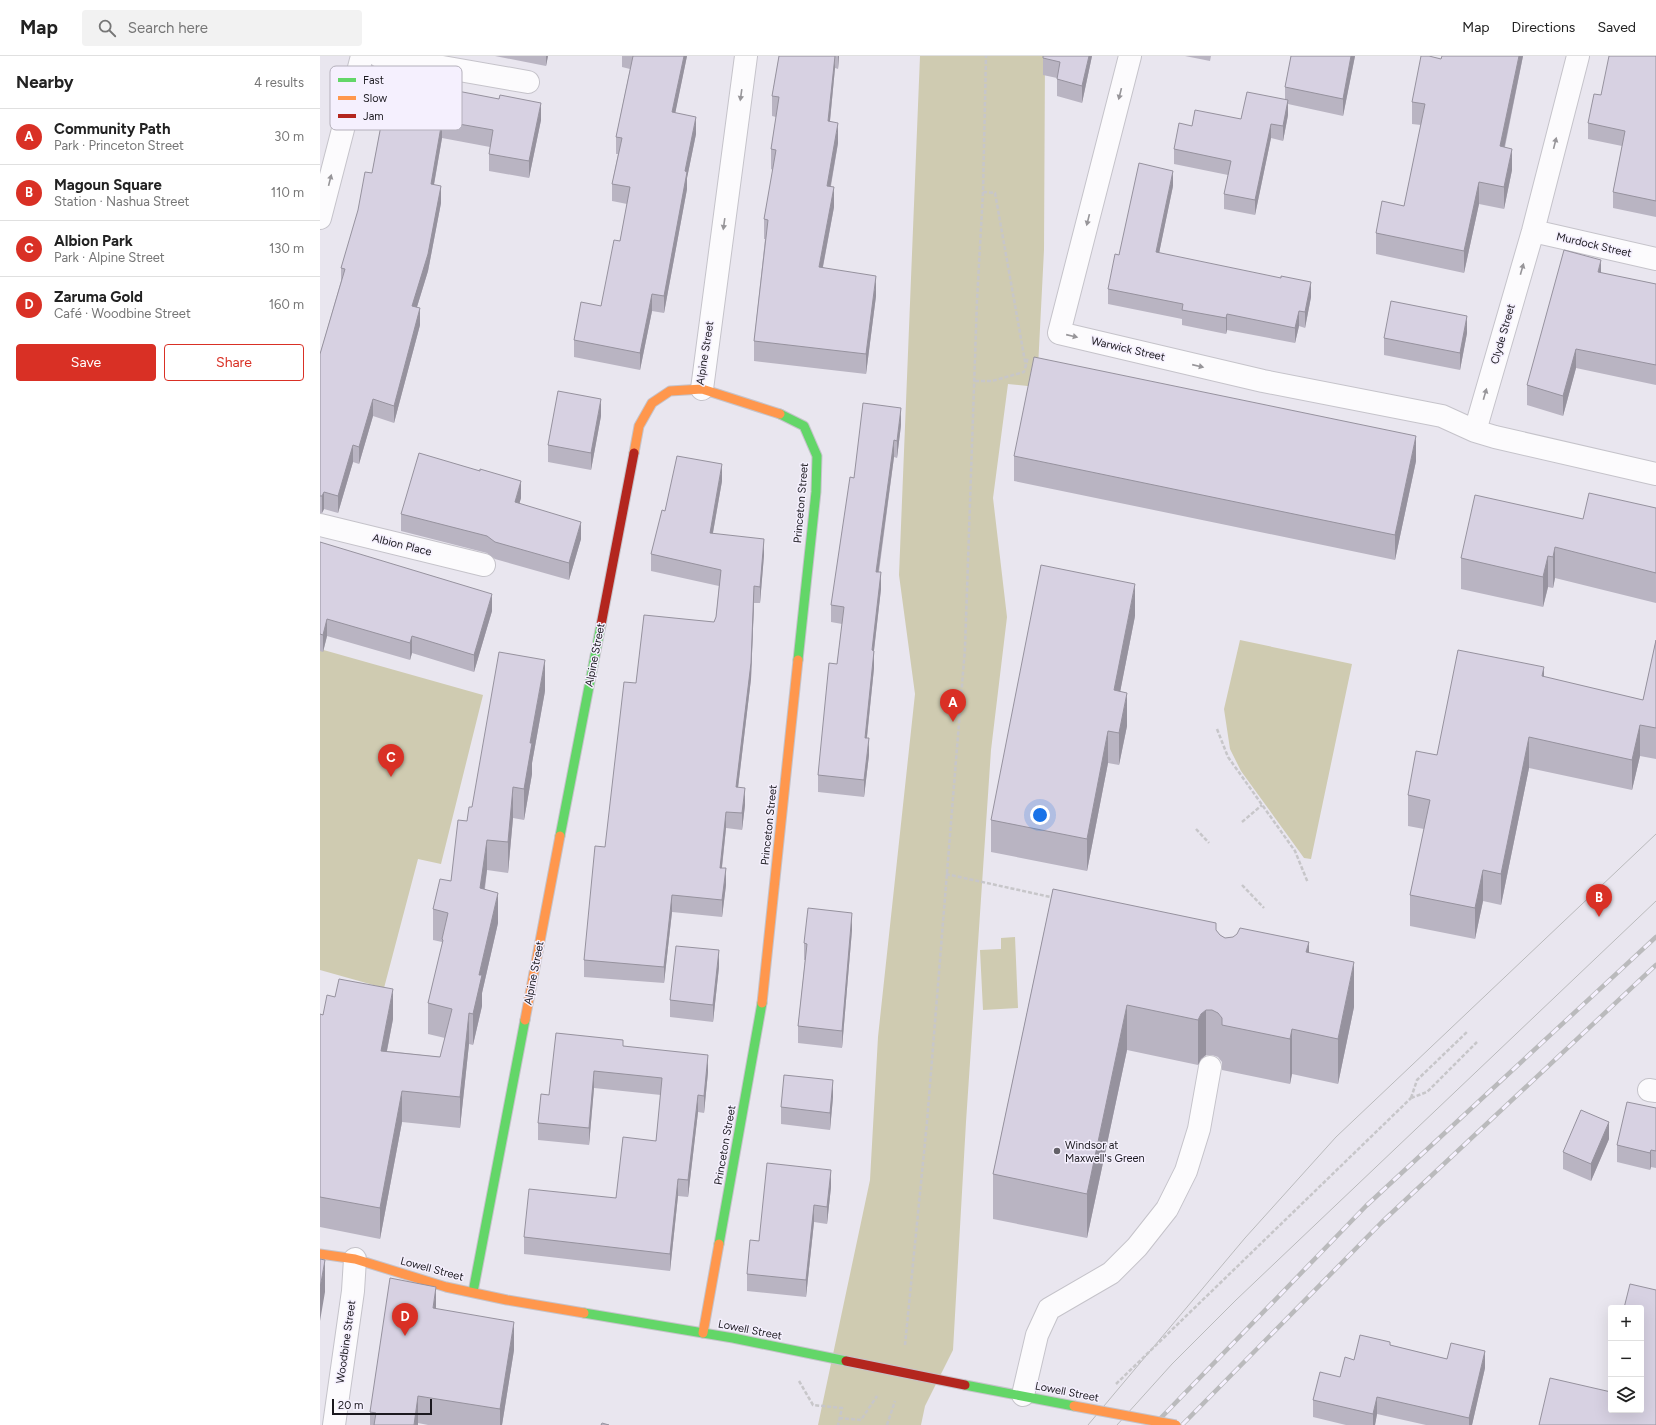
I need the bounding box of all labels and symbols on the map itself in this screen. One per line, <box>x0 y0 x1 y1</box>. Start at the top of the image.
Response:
legend <box>330 66 462 130</box>
text: Fast <box>363 74 384 87</box>
one-way arrow <box>1117 88 1123 100</box>
one-way arrow <box>738 89 744 101</box>
text: Slow <box>363 92 387 105</box>
text: Jam <box>363 110 384 123</box>
one-way arrow <box>1553 137 1559 150</box>
one-way arrow <box>327 174 333 186</box>
one-way arrow <box>1085 214 1091 226</box>
one-way arrow <box>721 217 727 230</box>
street label: Murdock Street <box>1555 230 1633 260</box>
one-way arrow <box>1519 263 1525 275</box>
street label: Clyde Street <box>1488 302 1518 366</box>
street label: Alpine Street <box>694 320 716 386</box>
one-way arrow <box>1066 333 1078 339</box>
street label: Warwick Street <box>1090 334 1166 364</box>
one-way arrow <box>1192 363 1204 369</box>
one-way arrow <box>1482 388 1488 400</box>
street label: Princeton Street <box>791 462 811 544</box>
street label: Albion Place <box>371 531 433 559</box>
street label: Alpine Street <box>582 622 608 688</box>
pin: A <box>940 689 966 722</box>
pin: C <box>378 744 404 777</box>
street label: Princeton Street <box>758 784 780 866</box>
your location <box>1030 805 1050 825</box>
pin: B <box>1586 884 1612 917</box>
street label: Alpine Street <box>521 940 547 1006</box>
street label: Princeton Street <box>712 1104 738 1186</box>
place label: Windsor at Maxwell's Green <box>1065 1139 1145 1165</box>
marker: Windsor at Maxwell's Green <box>1052 1146 1062 1156</box>
street label: Lowell Street <box>399 1254 465 1284</box>
street label: Woodbine Street <box>334 1300 358 1384</box>
pin: D <box>392 1303 418 1336</box>
street label: Lowell Street <box>717 1317 783 1343</box>
street label: Lowell Street <box>1034 1379 1100 1405</box>
scale bar <box>332 1397 432 1416</box>

